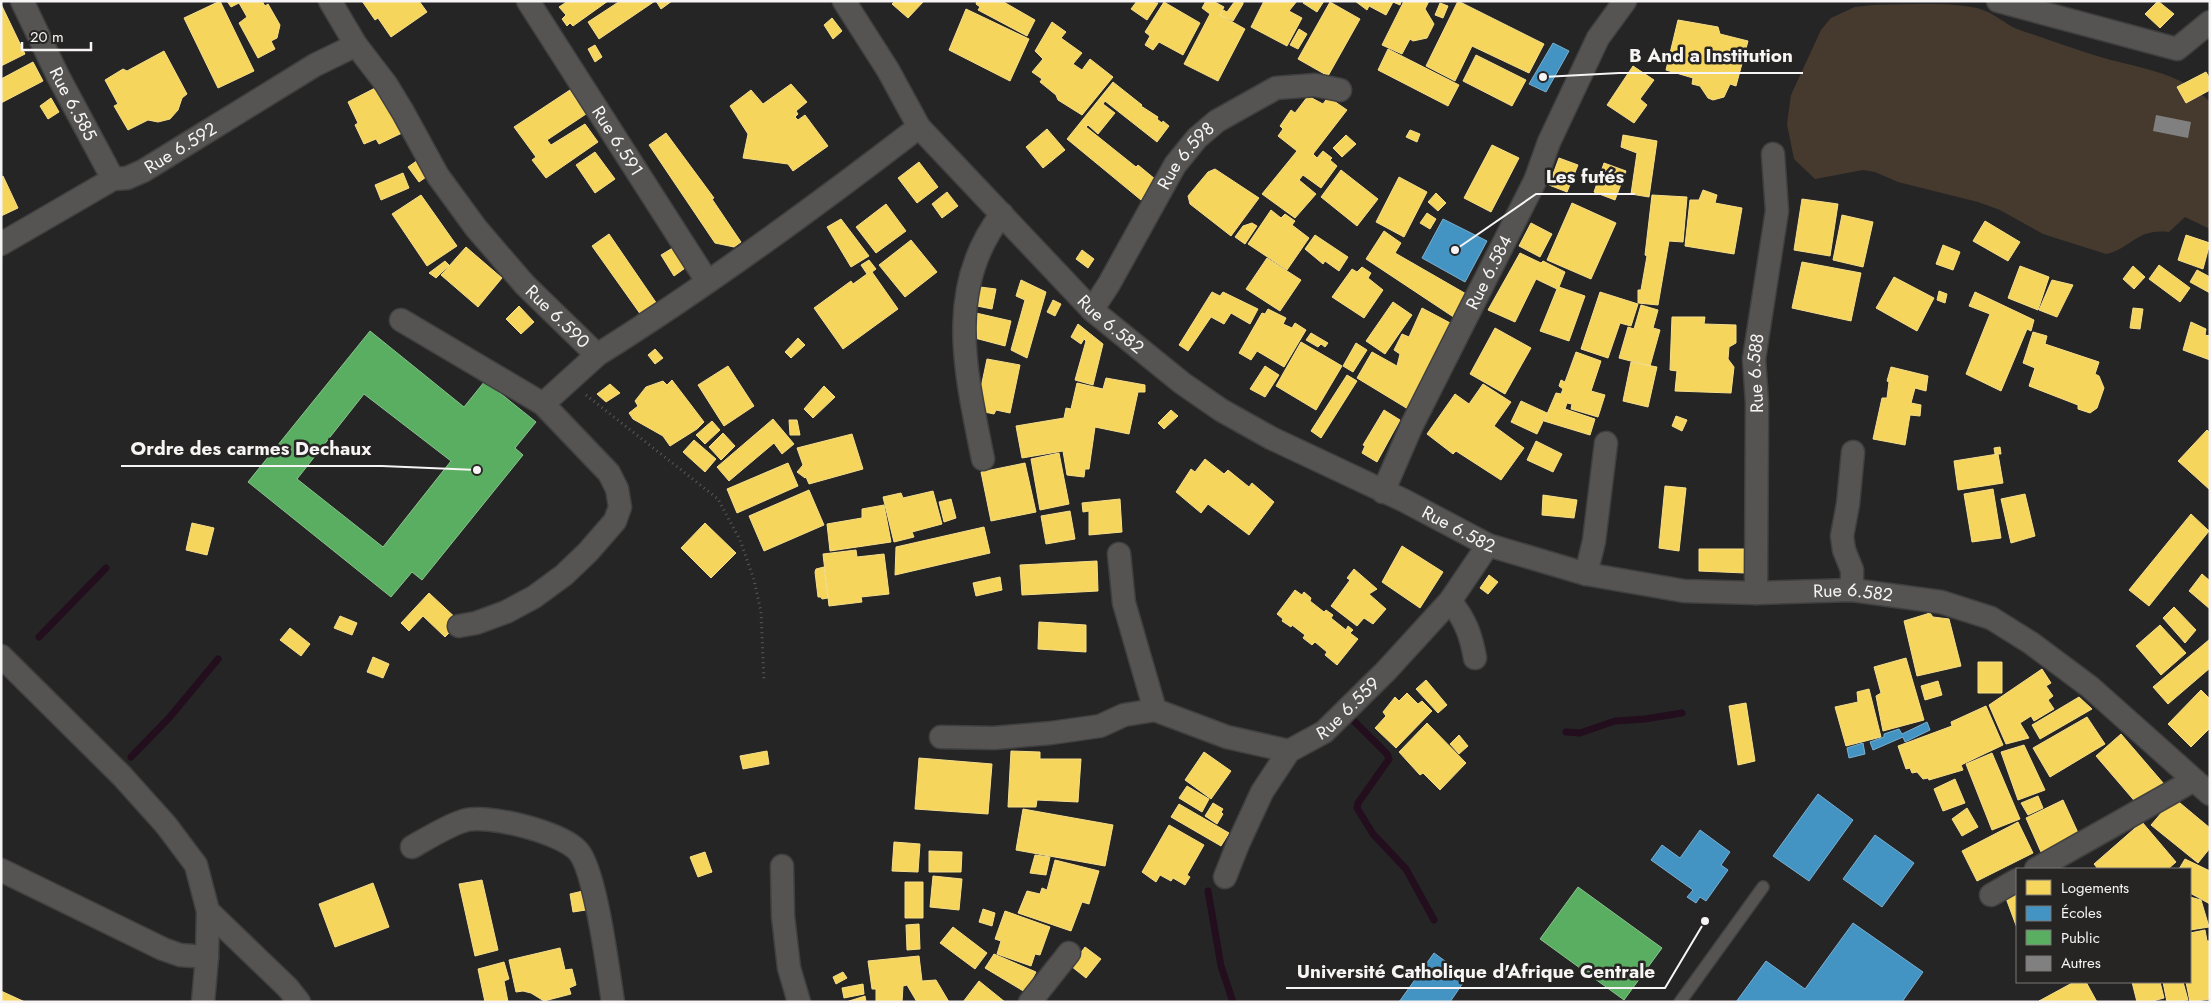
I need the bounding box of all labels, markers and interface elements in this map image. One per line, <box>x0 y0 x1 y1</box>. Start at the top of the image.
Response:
scale bar <box>22 20 91 52</box>
text: 20 m <box>30 26 64 48</box>
callout: B And a Institution <box>1619 39 1803 73</box>
text: B And a Institution <box>1629 42 1793 69</box>
street label: Rue 6.585 <box>43 63 103 146</box>
street label: Rue 6.591 <box>585 101 650 181</box>
street label: Rue 6.592 <box>139 116 222 180</box>
street label: Rue 6.598 <box>1151 116 1220 194</box>
callout: Les futés <box>1536 160 1635 194</box>
text: Les futés <box>1546 163 1625 190</box>
street label: Rue 6.584 <box>1459 231 1519 314</box>
street label: Rue 6.590 <box>519 279 596 354</box>
street label: Rue 6.582 <box>1071 289 1150 360</box>
street label: Rue 6.588 <box>1741 332 1771 413</box>
callout: Ordre des carmes Dechaux <box>121 432 382 466</box>
text: Ordre des carmes Dechaux <box>131 435 372 462</box>
street label: Rue 6.582 <box>1417 499 1498 559</box>
street label: Rue 6.582 <box>1813 576 1895 608</box>
street label: Rue 6.559 <box>1312 671 1386 747</box>
legend <box>2016 868 2191 983</box>
text: Logements <box>2061 877 2129 899</box>
text: Écoles <box>2061 902 2102 924</box>
text: Public <box>2061 927 2100 949</box>
text: Autres <box>2061 952 2101 974</box>
callout: Université Catholique d'Afrique Centrale <box>1286 954 1665 988</box>
text: Université Catholique d'Afrique Centrale <box>1297 958 1655 985</box>

